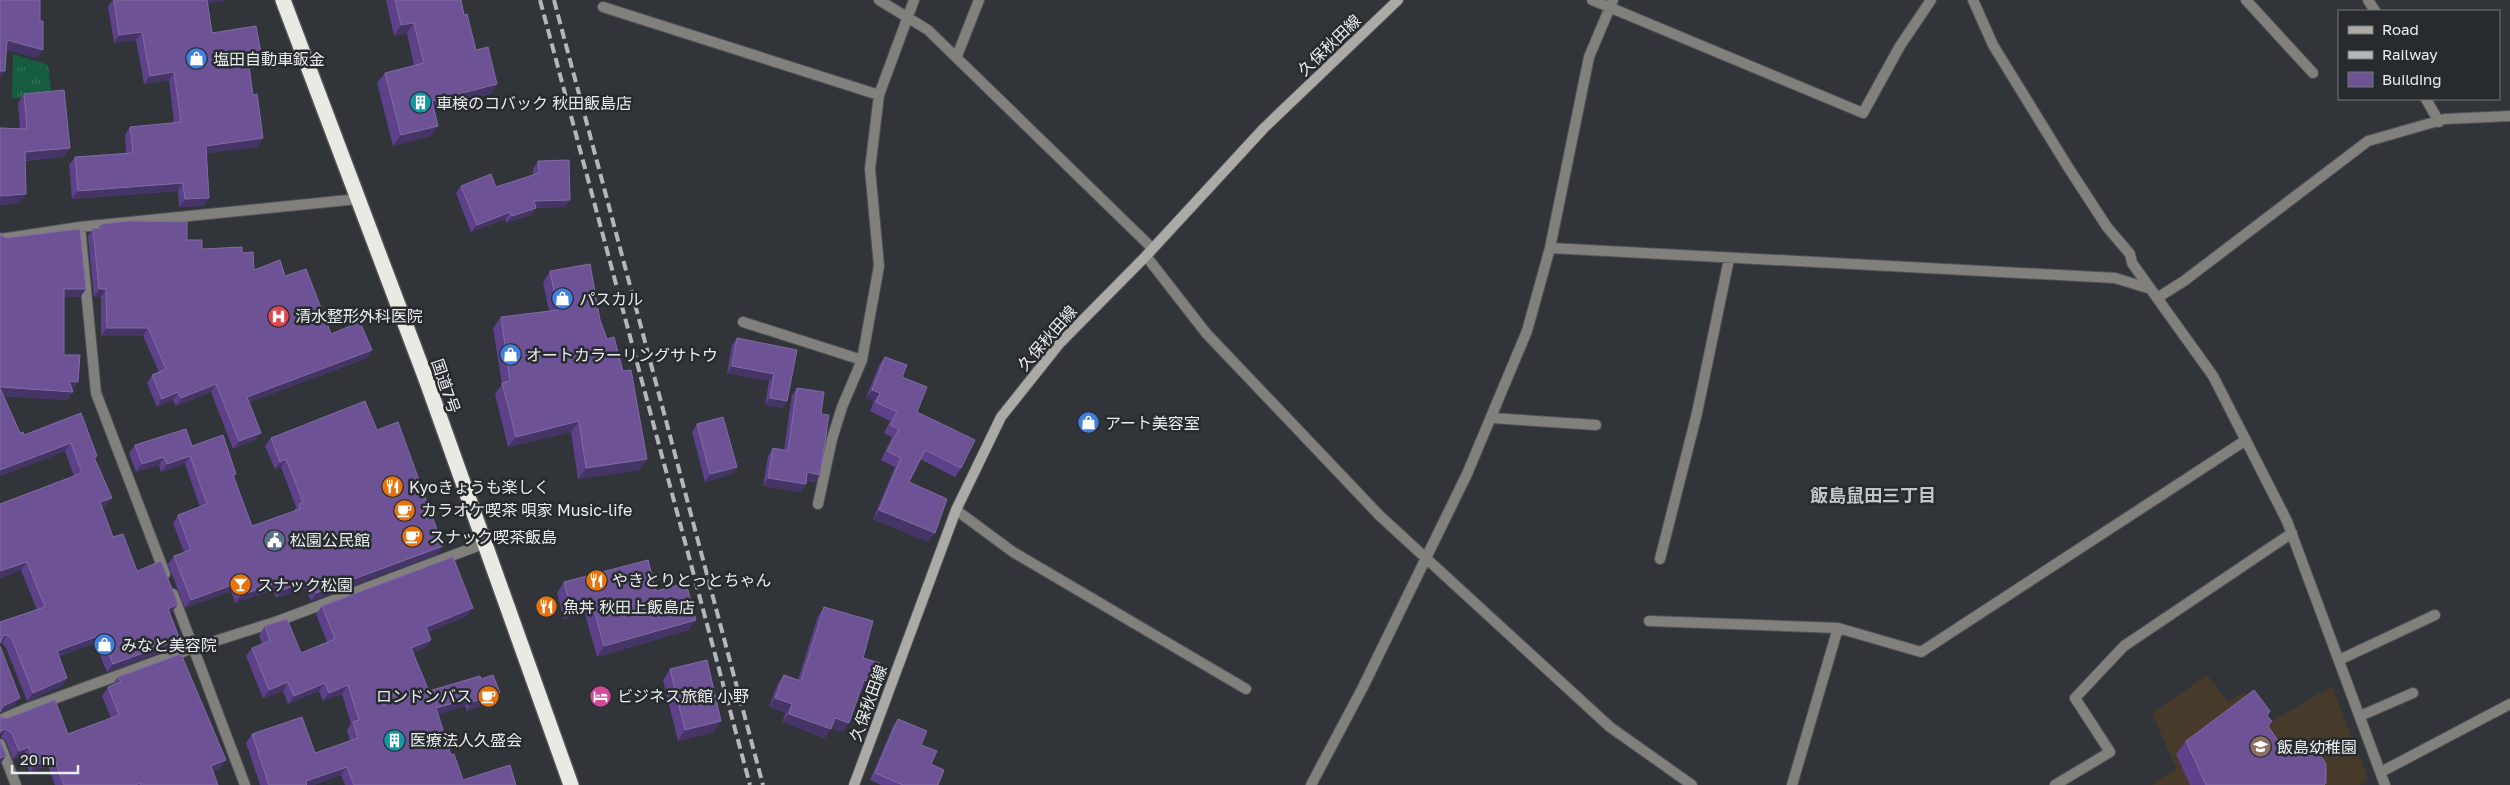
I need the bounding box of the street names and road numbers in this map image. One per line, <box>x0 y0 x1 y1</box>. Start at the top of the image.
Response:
street label: 久保秋田線 <box>1293 10 1365 80</box>
street label: 久保秋田線 <box>1013 301 1081 375</box>
street label: 国道7号 <box>427 356 465 416</box>
street label: 久保秋田線 <box>845 662 891 744</box>

